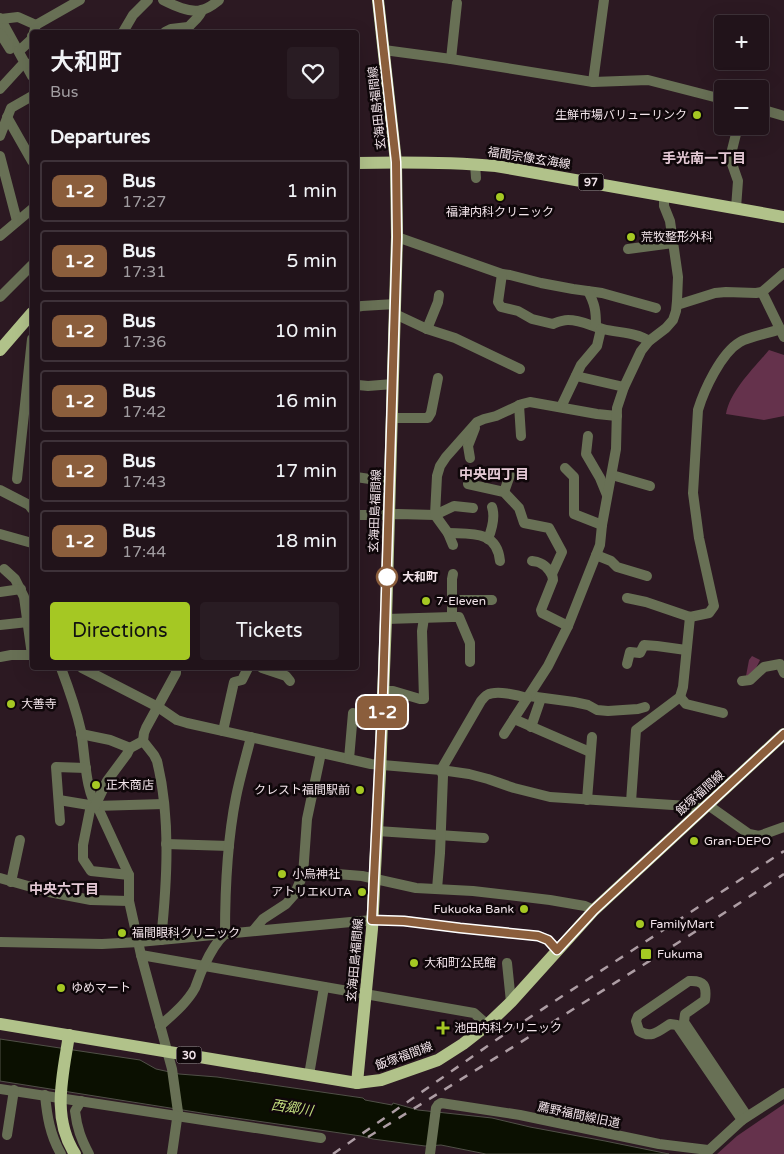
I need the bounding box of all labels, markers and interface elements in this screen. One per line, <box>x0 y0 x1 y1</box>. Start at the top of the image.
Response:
map controls <box>714 15 769 135</box>
button: + <box>714 15 769 70</box>
button: heart <box>287 47 339 99</box>
text: 大和町 <box>50 48 122 77</box>
street label: 玄海田島福間線 <box>366 65 388 151</box>
button: − <box>714 80 769 135</box>
text: Bus <box>50 82 78 102</box>
place label: 生鮮市場バリューリンク <box>555 108 687 122</box>
marker: 生鮮市場バリューリンク <box>691 109 703 121</box>
text: Departures <box>50 126 150 148</box>
street label: 福間宗像玄海線 <box>486 145 572 171</box>
district label: 手光南一丁目 <box>662 150 746 167</box>
text: Bus <box>122 170 156 192</box>
road number: 97 <box>578 173 604 190</box>
text: 1-2 <box>65 180 94 202</box>
text: 1 min <box>286 180 337 202</box>
marker: 福津内科クリニック <box>494 191 506 203</box>
text: 17:27 <box>122 192 166 212</box>
place label: 福津内科クリニック <box>446 205 554 219</box>
place label: 荒牧整形外科 <box>641 230 713 244</box>
marker: 荒牧整形外科 <box>625 231 637 243</box>
text: Bus <box>122 240 156 262</box>
text: 1-2 <box>65 250 94 272</box>
text: 5 min <box>286 250 337 272</box>
text: 17:31 <box>122 262 166 282</box>
text: Bus <box>122 310 156 332</box>
text: 1-2 <box>65 320 94 342</box>
text: 10 min <box>274 320 337 342</box>
text: 17:36 <box>122 332 166 352</box>
text: Bus <box>122 380 156 402</box>
text: 1-2 <box>65 390 94 412</box>
text: 16 min <box>274 390 337 412</box>
text: 17:42 <box>122 402 166 422</box>
text: Bus <box>122 450 156 472</box>
text: 1-2 <box>65 460 94 482</box>
text: 17 min <box>274 460 337 482</box>
district label: 中央四丁目 <box>459 466 529 483</box>
street label: 玄海田島福間線 <box>367 469 383 553</box>
text: 17:43 <box>122 472 166 492</box>
text: Bus <box>122 520 156 542</box>
text: 1-2 <box>65 530 94 552</box>
text: 18 min <box>274 530 337 552</box>
text: 17:44 <box>122 542 166 562</box>
marker: 大和町 <box>376 566 398 588</box>
place label: 大和町 <box>402 570 438 584</box>
place label: 7-Eleven <box>436 594 486 608</box>
marker: 7-Eleven <box>420 595 432 607</box>
button: Directions <box>50 602 190 660</box>
button: Tickets <box>200 602 339 660</box>
line badge: 1-2 <box>353 696 411 728</box>
place label: 大善寺 <box>21 697 57 711</box>
marker: 大善寺 <box>5 698 17 710</box>
text: 1-2 <box>367 701 397 723</box>
street label: 飯塚福間線 <box>673 768 727 818</box>
place label: 正木商店 <box>106 778 154 792</box>
marker: 正木商店 <box>90 779 102 791</box>
place label: クレスト福間駅前 <box>254 783 350 797</box>
marker: クレスト福間駅前 <box>354 784 366 796</box>
place label: Gran-DEPO <box>704 834 771 848</box>
marker: Gran-DEPO <box>688 835 700 847</box>
place label: 小烏神社 <box>292 867 340 881</box>
marker: 小烏神社 <box>276 868 288 880</box>
district label: 中央六丁目 <box>29 881 99 898</box>
place label: アトリエKUTA <box>271 885 352 899</box>
marker: アトリエKUTA <box>356 886 368 898</box>
place label: Fukuoka Bank <box>433 902 514 916</box>
marker: Fukuoka Bank <box>518 903 530 915</box>
place label: FamilyMart <box>650 917 714 931</box>
street label: 玄海田島福間線 <box>344 918 366 1002</box>
marker: FamilyMart <box>634 918 646 930</box>
place label: 福間眼科クリニック <box>132 926 240 940</box>
marker: 福間眼科クリニック <box>116 927 128 939</box>
marker: Fukuma <box>639 947 653 961</box>
place label: Fukuma <box>657 947 703 961</box>
place label: 大和町公民館 <box>424 956 496 970</box>
marker: 大和町公民館 <box>408 957 420 969</box>
place label: ゆめマート <box>71 981 131 995</box>
marker: ゆめマート <box>55 982 67 994</box>
marker: 池田内科クリニック <box>436 1021 450 1035</box>
place label: 池田内科クリニック <box>454 1021 562 1035</box>
street label: 飯塚福間線 <box>373 1039 435 1073</box>
road number: 30 <box>176 1046 202 1064</box>
water label: 西郷川 <box>270 1096 316 1120</box>
street label: 薦野福間線旧道 <box>536 1099 622 1131</box>

